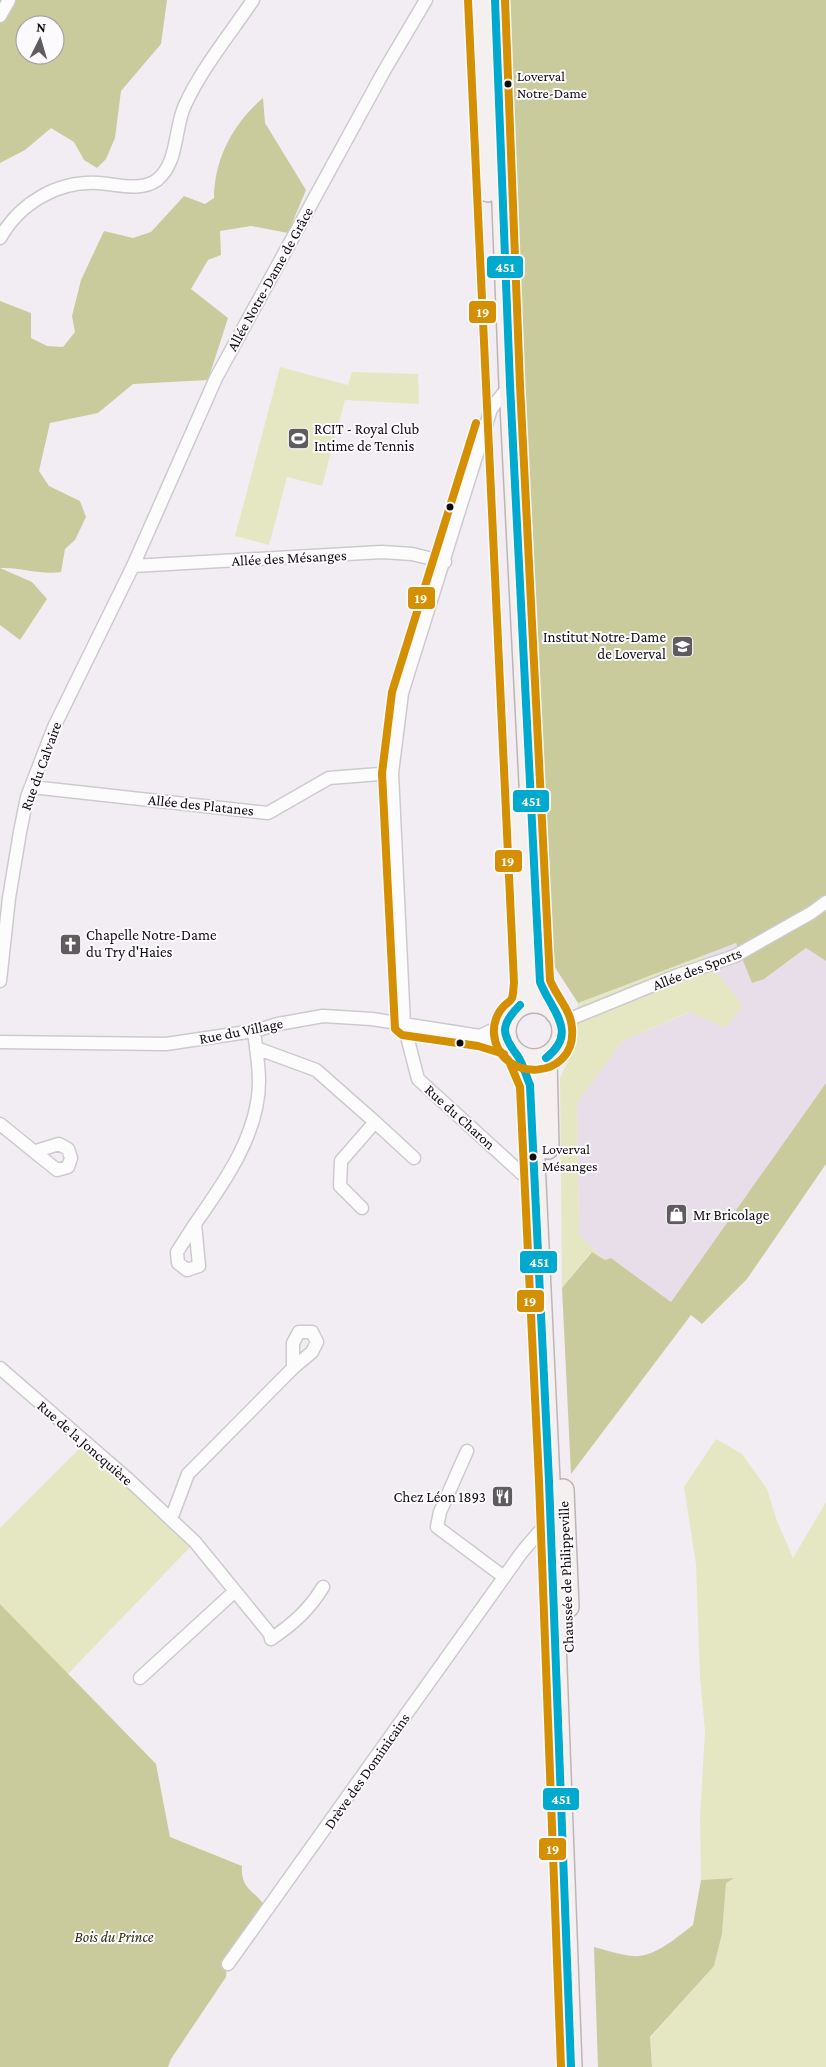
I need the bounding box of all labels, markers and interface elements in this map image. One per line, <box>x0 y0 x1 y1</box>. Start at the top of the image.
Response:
north arrow <box>15 15 65 65</box>
text: N <box>36 19 47 35</box>
place label: Loverval Notre-Dame <box>517 68 587 101</box>
marker: Loverval Notre-Dame <box>503 79 513 89</box>
street label: Allée Notre-Dame de Grâce <box>224 204 316 354</box>
line badge: 451 <box>486 255 524 279</box>
text: 451 <box>495 259 515 275</box>
line badge: 19 <box>468 300 497 324</box>
text: 19 <box>477 304 489 320</box>
place label: RCIT - Royal Club Intime de Tennis <box>314 421 420 454</box>
sports icon: RCIT - Royal Club Intime de Tennis <box>286 426 310 450</box>
unlabelled marker <box>445 502 455 512</box>
street label: Allée des Mésanges <box>231 547 347 570</box>
line badge: 19 <box>407 586 436 610</box>
text: 19 <box>415 590 427 606</box>
place label: Institut Notre-Dame de Loverval <box>543 629 666 662</box>
school or university icon: Institut Notre-Dame de Loverval <box>670 634 694 658</box>
street label: Rue du Calvaire <box>18 719 65 812</box>
line badge: 451 <box>512 789 550 813</box>
street label: Allée des Platanes <box>147 791 255 819</box>
text: 451 <box>521 793 541 809</box>
line badge: 19 <box>494 849 523 873</box>
text: 19 <box>502 853 514 869</box>
place label: Chapelle Notre-Dame du Try d'Haies <box>86 927 217 961</box>
church icon: Chapelle Notre-Dame du Try d'Haies <box>58 932 82 956</box>
street label: Allée des Sports <box>650 945 744 994</box>
street label: Rue du Village <box>198 1015 285 1048</box>
unlabelled marker <box>455 1038 465 1048</box>
street label: Rue du Charon <box>422 1081 498 1153</box>
place label: Loverval Mésanges <box>542 1141 598 1174</box>
marker: Loverval Mésanges <box>528 1152 538 1162</box>
shop icon: Mr Bricolage <box>665 1203 689 1227</box>
place label: Mr Bricolage <box>693 1207 770 1224</box>
line badge: 451 <box>519 1250 558 1274</box>
text: 451 <box>529 1254 549 1270</box>
line badge: 19 <box>516 1289 545 1313</box>
text: 19 <box>524 1293 536 1309</box>
street label: Rue de la Joncquière <box>34 1397 136 1490</box>
restaurant icon: Chez Léon 1893 <box>490 1485 514 1509</box>
place label: Chez Léon 1893 <box>394 1489 486 1505</box>
street label: Chaussée de Philippeville <box>555 1500 578 1653</box>
street label: Drève des Dominicains <box>321 1710 413 1832</box>
line badge: 451 <box>542 1787 580 1811</box>
text: 451 <box>551 1791 571 1807</box>
line badge: 19 <box>538 1837 567 1861</box>
text: 19 <box>547 1841 559 1857</box>
park label: Bois du Prince <box>75 1929 154 1945</box>

